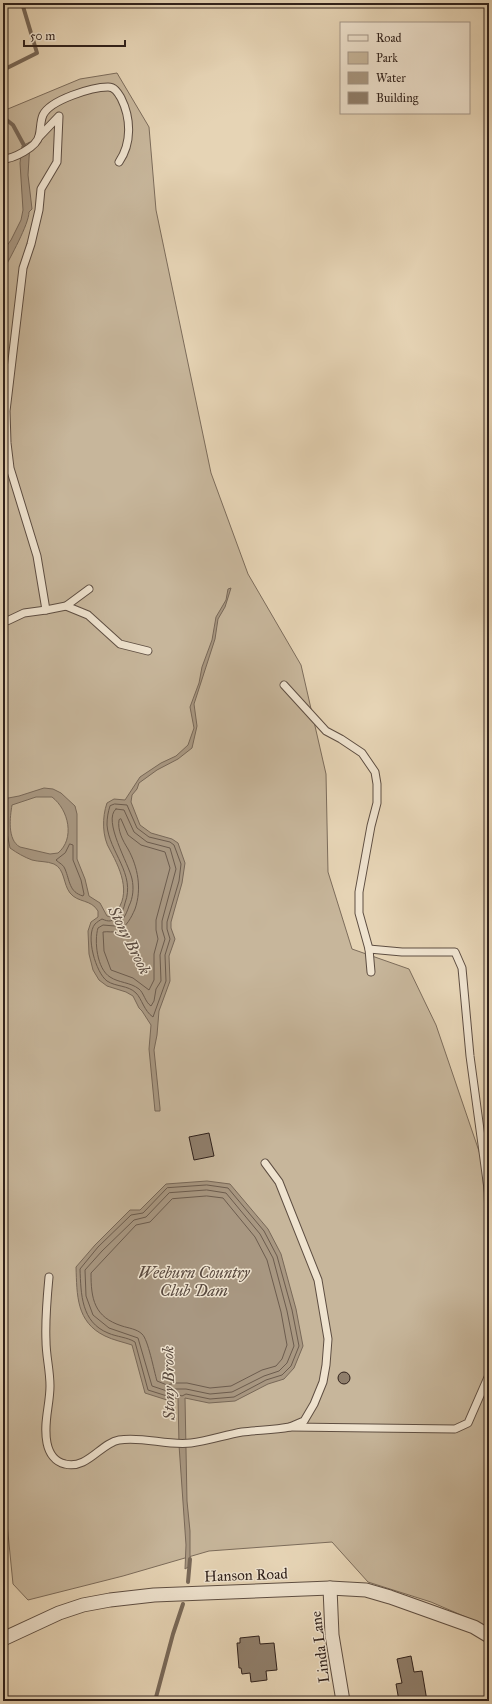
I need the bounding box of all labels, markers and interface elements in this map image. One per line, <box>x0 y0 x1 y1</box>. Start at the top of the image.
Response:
scale bar <box>24 22 125 48</box>
legend <box>340 22 470 114</box>
text: 50 m <box>30 29 55 43</box>
text: Road <box>376 31 402 45</box>
text: Park <box>376 51 398 65</box>
text: Water <box>376 71 406 85</box>
text: Building <box>376 91 419 106</box>
water label: Stony Brook <box>104 902 155 978</box>
water label: Weeburn Country Club Dam <box>138 1263 251 1300</box>
water label: Stony Brook <box>158 1346 179 1421</box>
street label: Hanson Road <box>204 1565 289 1585</box>
street label: Linda Lane <box>307 1610 333 1684</box>

